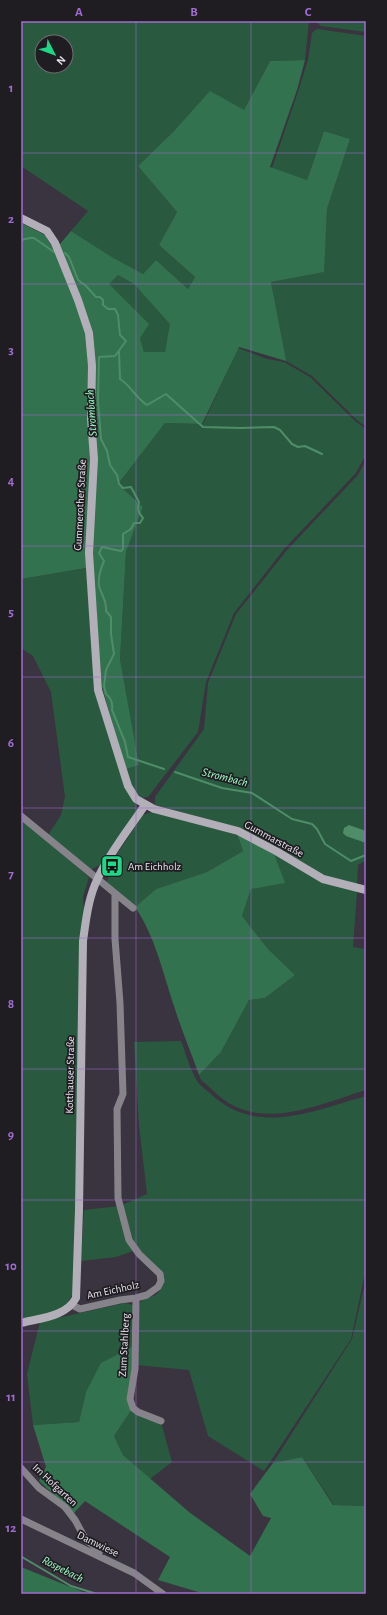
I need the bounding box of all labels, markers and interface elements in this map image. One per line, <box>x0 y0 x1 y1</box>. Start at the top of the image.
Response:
text: A <box>75 6 83 19</box>
text: B <box>190 6 198 19</box>
text: C <box>305 6 312 19</box>
north arrow <box>34 34 74 74</box>
text: N <box>54 54 68 67</box>
text: 1 <box>9 82 13 95</box>
text: 2 <box>8 213 14 226</box>
text: 3 <box>8 344 14 357</box>
water label: Strombach <box>83 389 99 437</box>
street label: Gummerother Straße <box>72 459 88 551</box>
text: 4 <box>8 475 15 488</box>
text: 5 <box>8 606 14 619</box>
text: 6 <box>8 737 14 750</box>
water label: Strombach <box>201 765 249 789</box>
street label: Gummarstraße <box>243 819 305 859</box>
bus stop icon: Am Eichholz <box>99 853 125 879</box>
place label: Am Eichholz <box>128 861 182 872</box>
text: 7 <box>8 868 14 881</box>
text: 8 <box>8 998 14 1011</box>
street label: Kotthauser Straße <box>64 1036 76 1114</box>
text: 9 <box>8 1129 14 1142</box>
text: 10 <box>5 1260 17 1273</box>
street label: Am Eichholz <box>86 1279 141 1301</box>
street label: Zum Stahlberg <box>117 1312 131 1377</box>
text: 11 <box>6 1391 16 1404</box>
street label: Im Hofgarten <box>30 1462 80 1508</box>
text: 12 <box>6 1522 16 1535</box>
street label: Damwiese <box>75 1529 121 1559</box>
water label: Rospebach <box>40 1554 86 1585</box>

